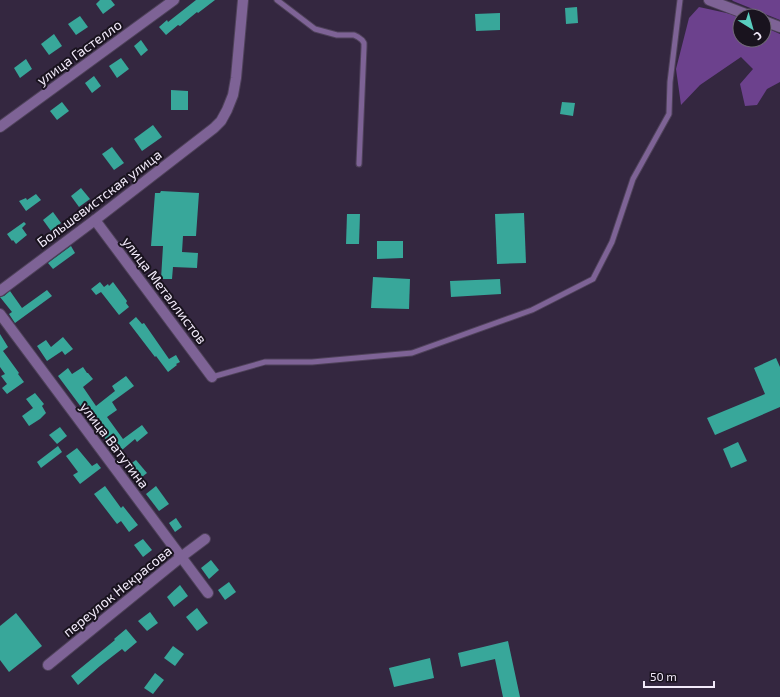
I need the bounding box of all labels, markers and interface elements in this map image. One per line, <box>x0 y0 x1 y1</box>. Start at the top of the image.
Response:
north arrow <box>732 8 772 48</box>
street label: улица Гастелло <box>33 16 125 88</box>
text: С <box>751 29 765 44</box>
street label: Большевистская улица <box>33 146 165 250</box>
street label: улица Металлистов <box>119 233 211 347</box>
street label: улица Ватутина <box>77 398 153 492</box>
street label: переулок Некрасова <box>59 542 175 640</box>
scale bar <box>644 663 714 689</box>
text: 50 m <box>650 669 677 683</box>

